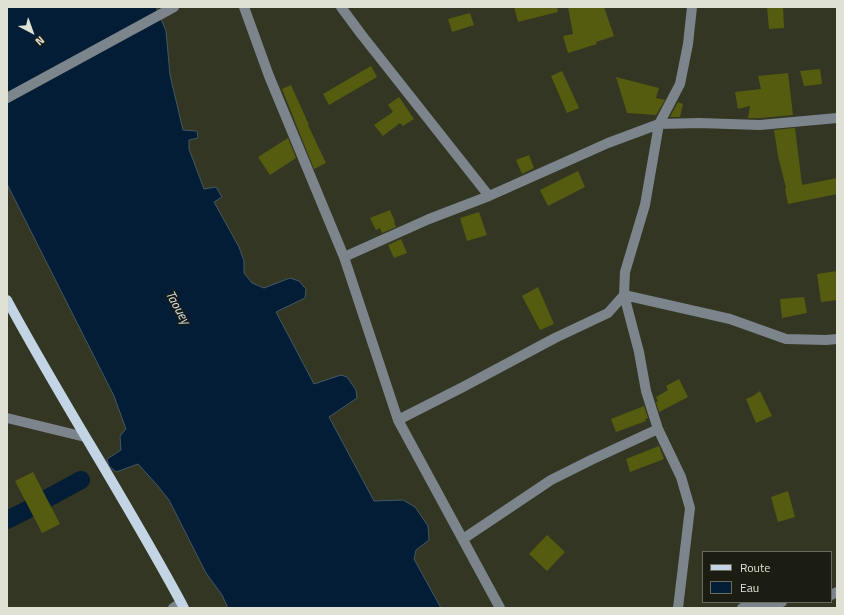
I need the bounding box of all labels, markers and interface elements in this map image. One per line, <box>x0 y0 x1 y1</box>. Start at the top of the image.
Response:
north arrow <box>12 12 52 52</box>
text: N <box>32 33 48 50</box>
water label: Taouey <box>161 288 193 328</box>
legend <box>702 551 832 603</box>
text: Route <box>740 558 770 577</box>
text: Eau <box>740 578 759 597</box>

